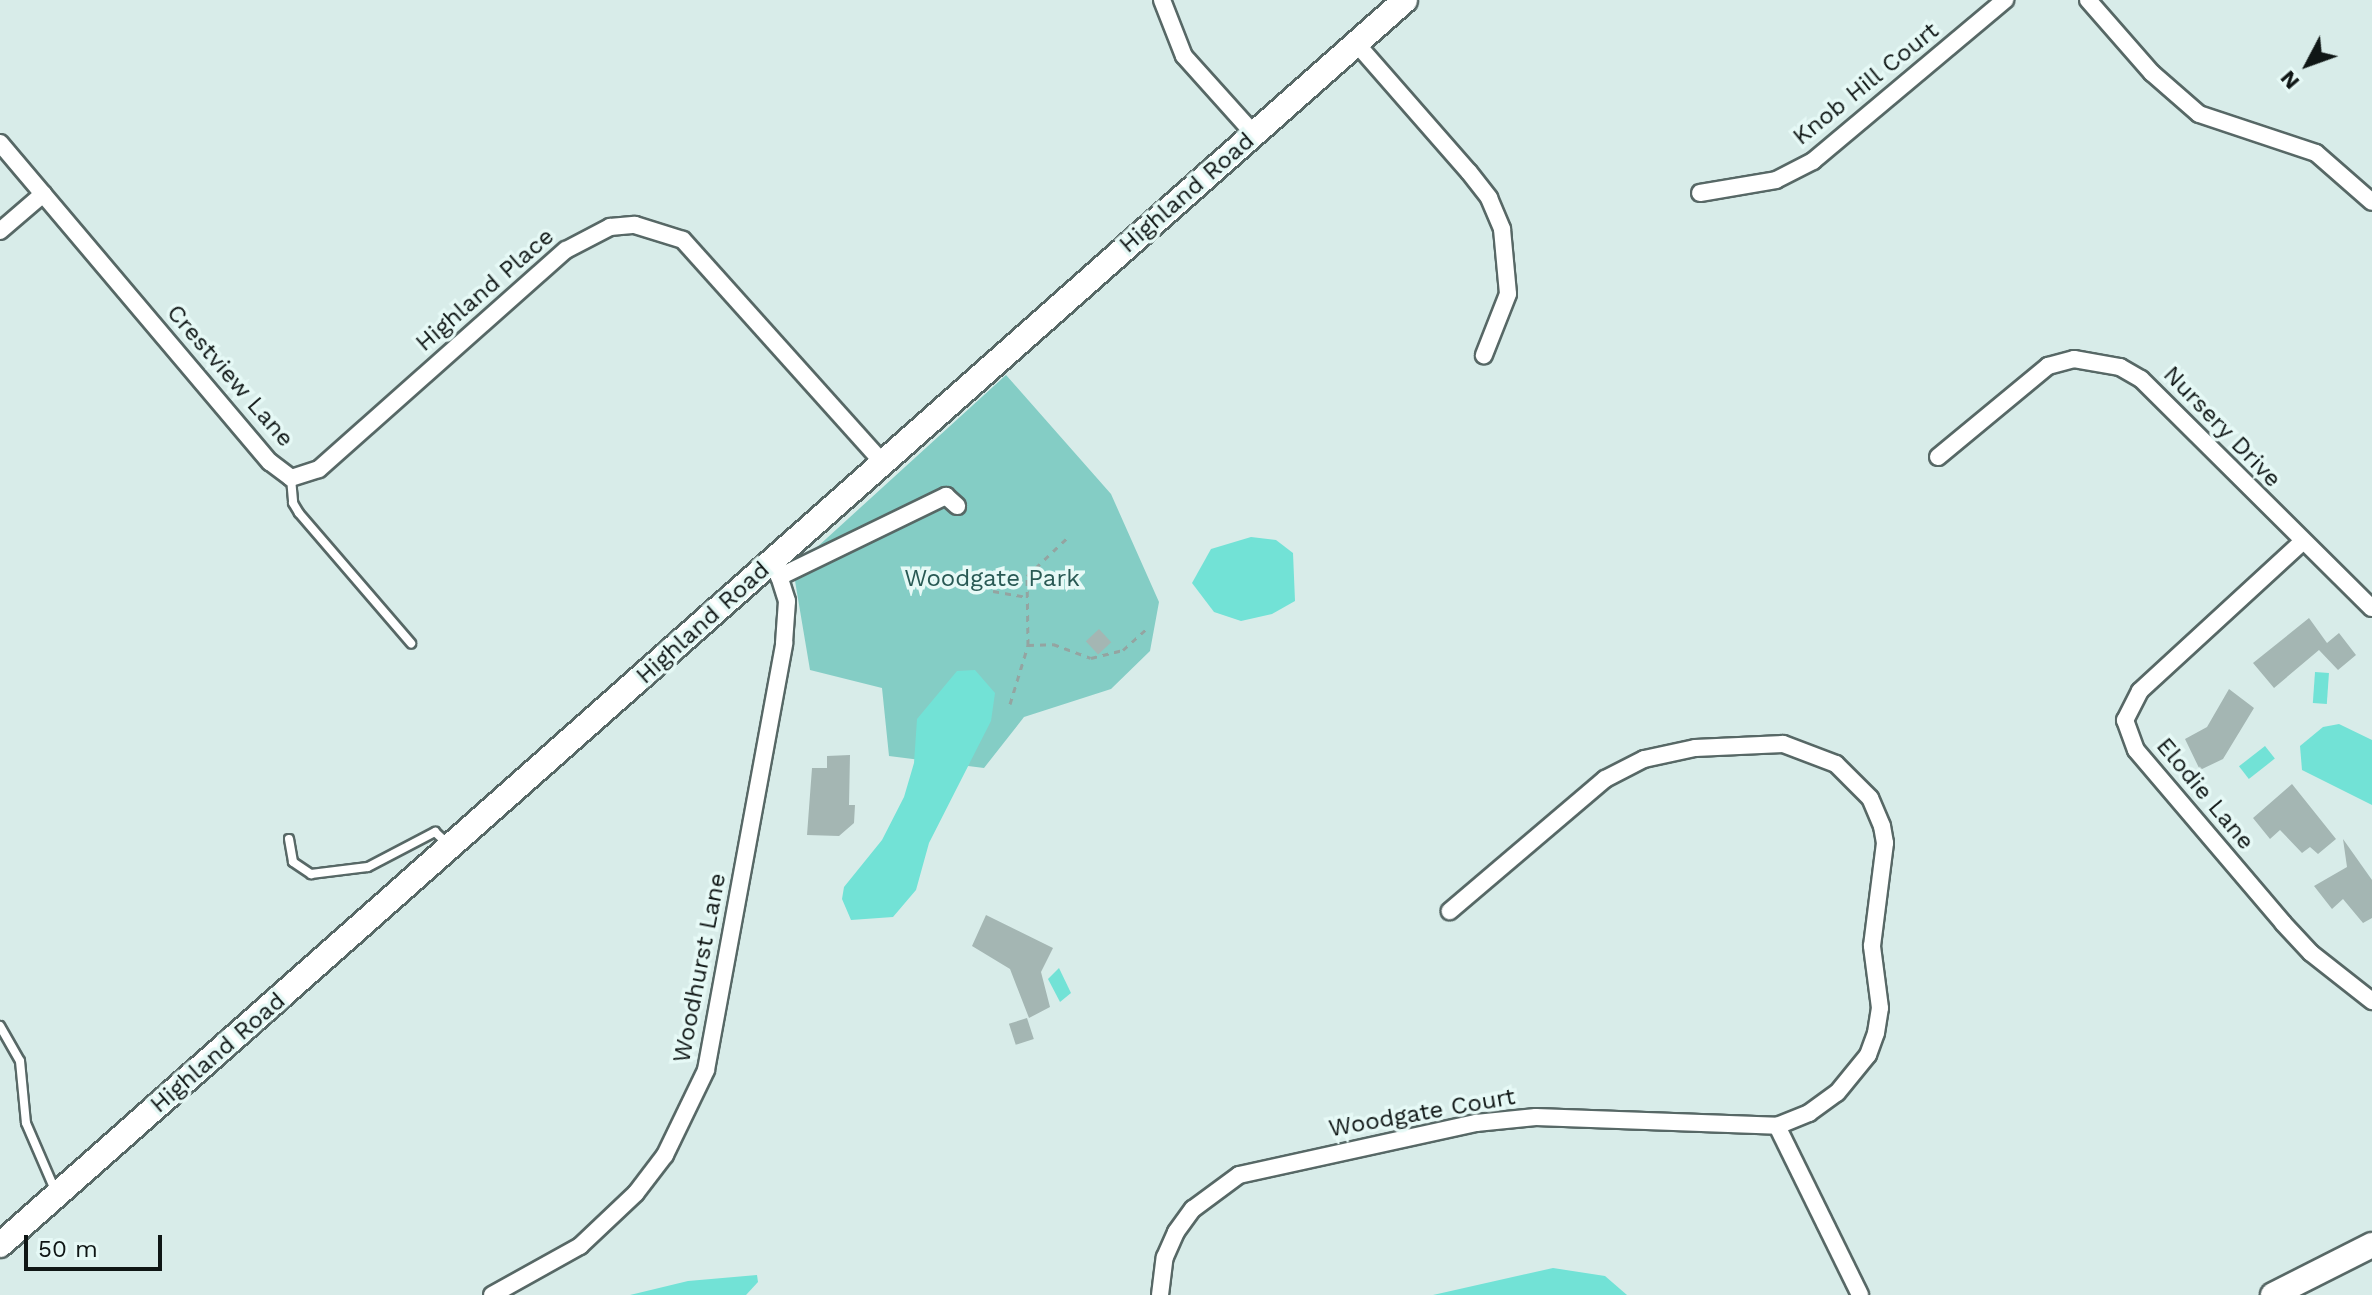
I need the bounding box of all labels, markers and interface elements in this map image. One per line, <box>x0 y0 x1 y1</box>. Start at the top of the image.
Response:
street label: Knob Hill Court <box>1787 16 1945 152</box>
north arrow <box>2268 24 2348 104</box>
text: N <box>2275 66 2304 94</box>
street label: Highland Road <box>1114 127 1260 259</box>
street label: Highland Place <box>410 222 560 358</box>
street label: Crestview Lane <box>160 299 300 453</box>
street label: Nursery Drive <box>2157 360 2287 494</box>
street label: Highland Road <box>630 556 776 690</box>
park label: Woodgate Park <box>904 565 1080 593</box>
street label: Elodie Lane <box>2150 732 2260 856</box>
street label: Woodhurst Lane <box>667 871 733 1065</box>
street label: Highland Road <box>145 987 291 1119</box>
street label: Woodgate Court <box>1327 1082 1517 1144</box>
scale bar <box>28 1219 166 1269</box>
text: 50 m <box>38 1235 98 1263</box>

